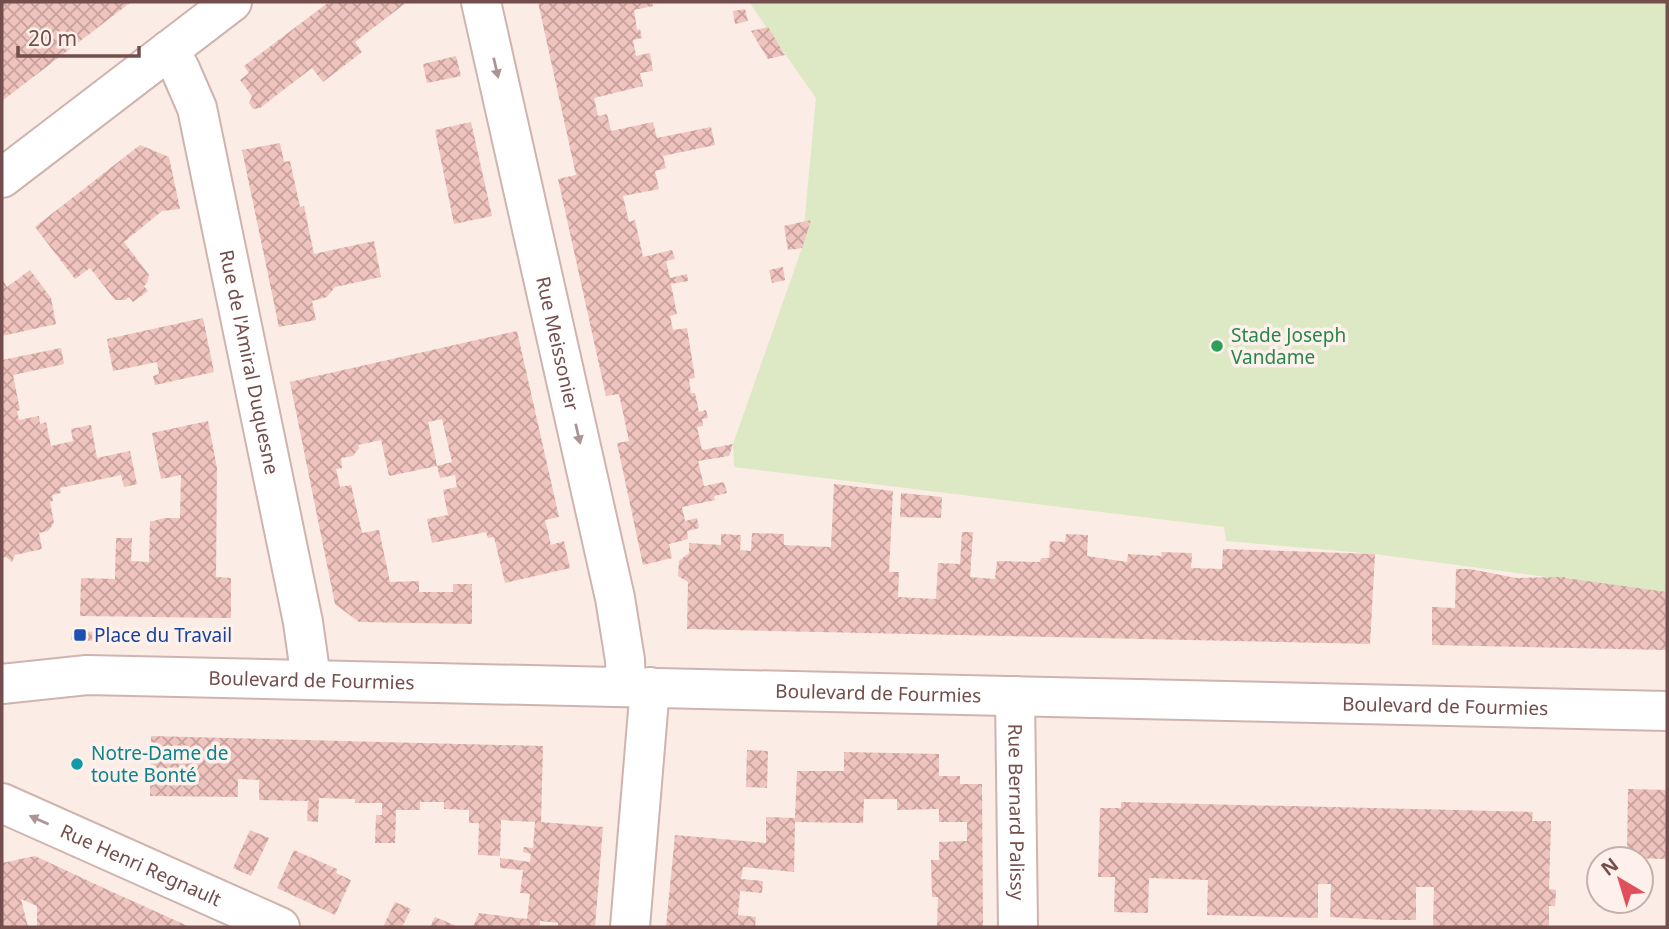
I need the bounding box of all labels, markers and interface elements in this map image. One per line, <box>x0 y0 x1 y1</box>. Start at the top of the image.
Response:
scale bar <box>18 14 138 58</box>
text: 20 m <box>28 24 77 52</box>
one-way arrow <box>490 57 501 79</box>
street label: Rue de l'Amiral Duquesne <box>214 248 285 477</box>
street label: Rue Meissonier <box>530 274 586 413</box>
place label: Stade Joseph Vandame <box>1231 322 1346 370</box>
marker: Stade Joseph Vandame <box>1209 338 1225 354</box>
one-way arrow <box>573 423 584 445</box>
place label: Place du Travail <box>94 622 232 648</box>
marker: Place du Travail <box>72 627 88 643</box>
street label: Boulevard de Fourmies <box>208 665 415 695</box>
street label: Boulevard de Fourmies <box>775 678 982 708</box>
street label: Boulevard de Fourmies <box>1342 691 1549 721</box>
street label: Rue Bernard Palissy <box>1002 724 1031 901</box>
place label: Notre-Dame de toute Bonté <box>91 740 228 788</box>
marker: Notre-Dame de toute Bonté <box>69 756 85 772</box>
one-way arrow <box>28 814 49 825</box>
street label: Rue Henri Regnault <box>56 818 226 912</box>
north arrow <box>1585 845 1655 915</box>
text: N <box>1595 852 1624 882</box>

